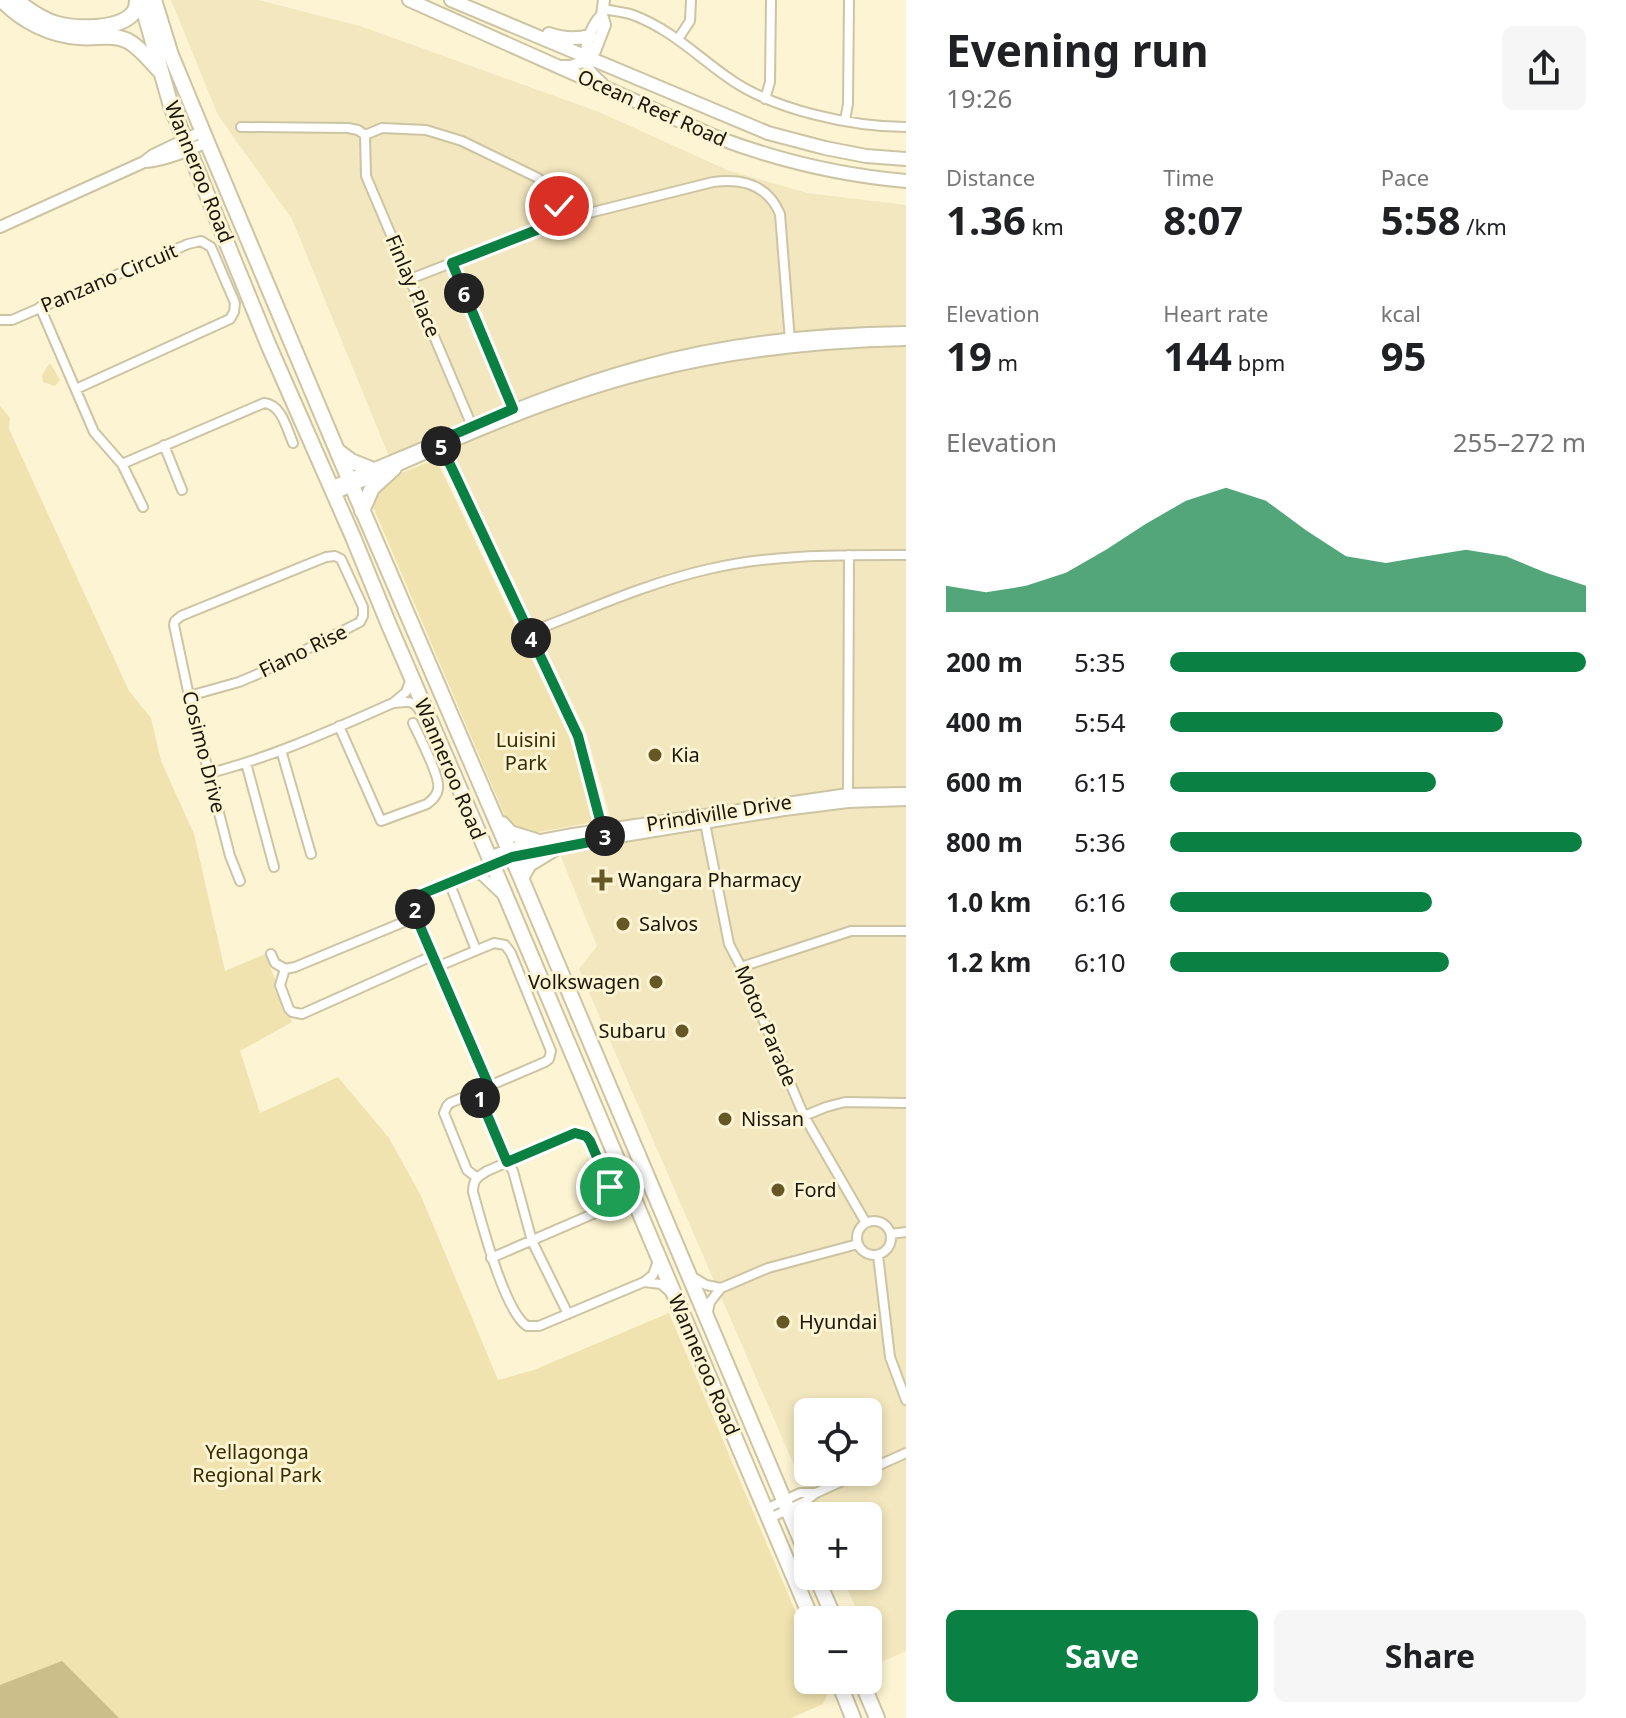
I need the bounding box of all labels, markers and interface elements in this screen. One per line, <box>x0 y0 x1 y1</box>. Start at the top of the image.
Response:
text: Evening run <box>946 20 1209 80</box>
button: share <box>1502 26 1586 110</box>
street label: Ocean Reef Road <box>573 63 731 153</box>
text: 19:26 <box>946 80 1012 116</box>
street label: Wanneroo Road <box>159 97 240 247</box>
text: Distance <box>946 162 1035 192</box>
text: Time <box>1163 162 1214 192</box>
text: Pace <box>1381 162 1429 192</box>
pin <box>525 172 593 240</box>
icon: check <box>537 184 581 228</box>
text: 1.36 <box>946 192 1026 247</box>
text: 8:07 <box>1163 192 1243 247</box>
text: 5:58 <box>1381 192 1461 247</box>
text: km <box>1026 211 1064 241</box>
text: /km <box>1461 211 1507 241</box>
street label: Finlay Place <box>380 230 447 341</box>
street label: Panzano Circuit <box>36 237 181 318</box>
pin: 6 <box>444 273 484 313</box>
text: 6 <box>458 278 470 308</box>
text: Elevation <box>946 298 1040 328</box>
text: Heart rate <box>1163 298 1268 328</box>
text: kcal <box>1381 298 1421 328</box>
text: 19 <box>946 328 992 383</box>
text: 144 <box>1163 328 1232 383</box>
text: 95 <box>1381 328 1426 383</box>
text: m <box>992 347 1018 377</box>
text: bpm <box>1232 347 1285 377</box>
text: Elevation <box>946 424 1057 460</box>
text: 255–272 m <box>1453 424 1586 460</box>
pin: 5 <box>421 426 461 466</box>
text: 5 <box>435 431 447 461</box>
street label: Fiano Rise <box>254 618 351 683</box>
pin: 4 <box>511 618 551 658</box>
text: 4 <box>525 623 537 653</box>
text: 200 m <box>946 644 1023 680</box>
text: 5:35 <box>1074 644 1126 680</box>
street label: Cosimo Drive <box>176 688 233 816</box>
street label: Wanneroo Road <box>409 694 492 843</box>
text: 400 m <box>946 704 1023 740</box>
text: 5:54 <box>1074 704 1126 740</box>
park label: Luisini Park <box>496 726 556 776</box>
place label: Kia <box>671 741 700 768</box>
marker: Kia <box>646 746 664 764</box>
text: 600 m <box>946 764 1023 800</box>
text: 6:15 <box>1074 764 1126 800</box>
street label: Prindiville Drive <box>644 788 794 837</box>
pin: 3 <box>585 816 625 856</box>
text: 3 <box>599 821 611 851</box>
text: 800 m <box>946 824 1023 860</box>
text: 5:36 <box>1074 824 1126 860</box>
place label: Wangara Pharmacy <box>618 866 802 893</box>
marker: Wangara Pharmacy <box>593 871 611 889</box>
text: 1.0 km <box>946 884 1031 920</box>
text: 6:16 <box>1074 884 1126 920</box>
pin: 2 <box>395 889 435 929</box>
text: 2 <box>409 894 421 924</box>
place label: Salvos <box>639 910 698 937</box>
marker: Salvos <box>614 915 632 933</box>
text: 1.2 km <box>946 944 1031 980</box>
text: 6:10 <box>1074 944 1126 980</box>
street label: Motor Parade <box>729 961 804 1090</box>
place label: Volkswagen <box>528 968 640 995</box>
marker: Volkswagen <box>647 973 665 991</box>
place label: Subaru <box>599 1017 666 1044</box>
marker: Subaru <box>673 1022 691 1040</box>
pin: 1 <box>460 1078 500 1118</box>
text: 1 <box>474 1083 486 1113</box>
place label: Nissan <box>741 1105 804 1132</box>
marker: Nissan <box>716 1110 734 1128</box>
pin <box>576 1153 644 1221</box>
icon: arrive <box>588 1165 632 1209</box>
place label: Ford <box>794 1176 837 1203</box>
marker: Ford <box>769 1181 787 1199</box>
street label: Wanneroo Road <box>663 1290 746 1439</box>
place label: Hyundai <box>799 1308 877 1335</box>
marker: Hyundai <box>774 1313 792 1331</box>
map controls <box>794 1398 882 1694</box>
button: locate <box>794 1398 882 1486</box>
park label: Yellagonga Regional Park <box>192 1438 322 1488</box>
button: + <box>794 1502 882 1590</box>
button: − <box>794 1606 882 1694</box>
button: Save <box>946 1610 1258 1702</box>
button: Share <box>1274 1610 1586 1702</box>

